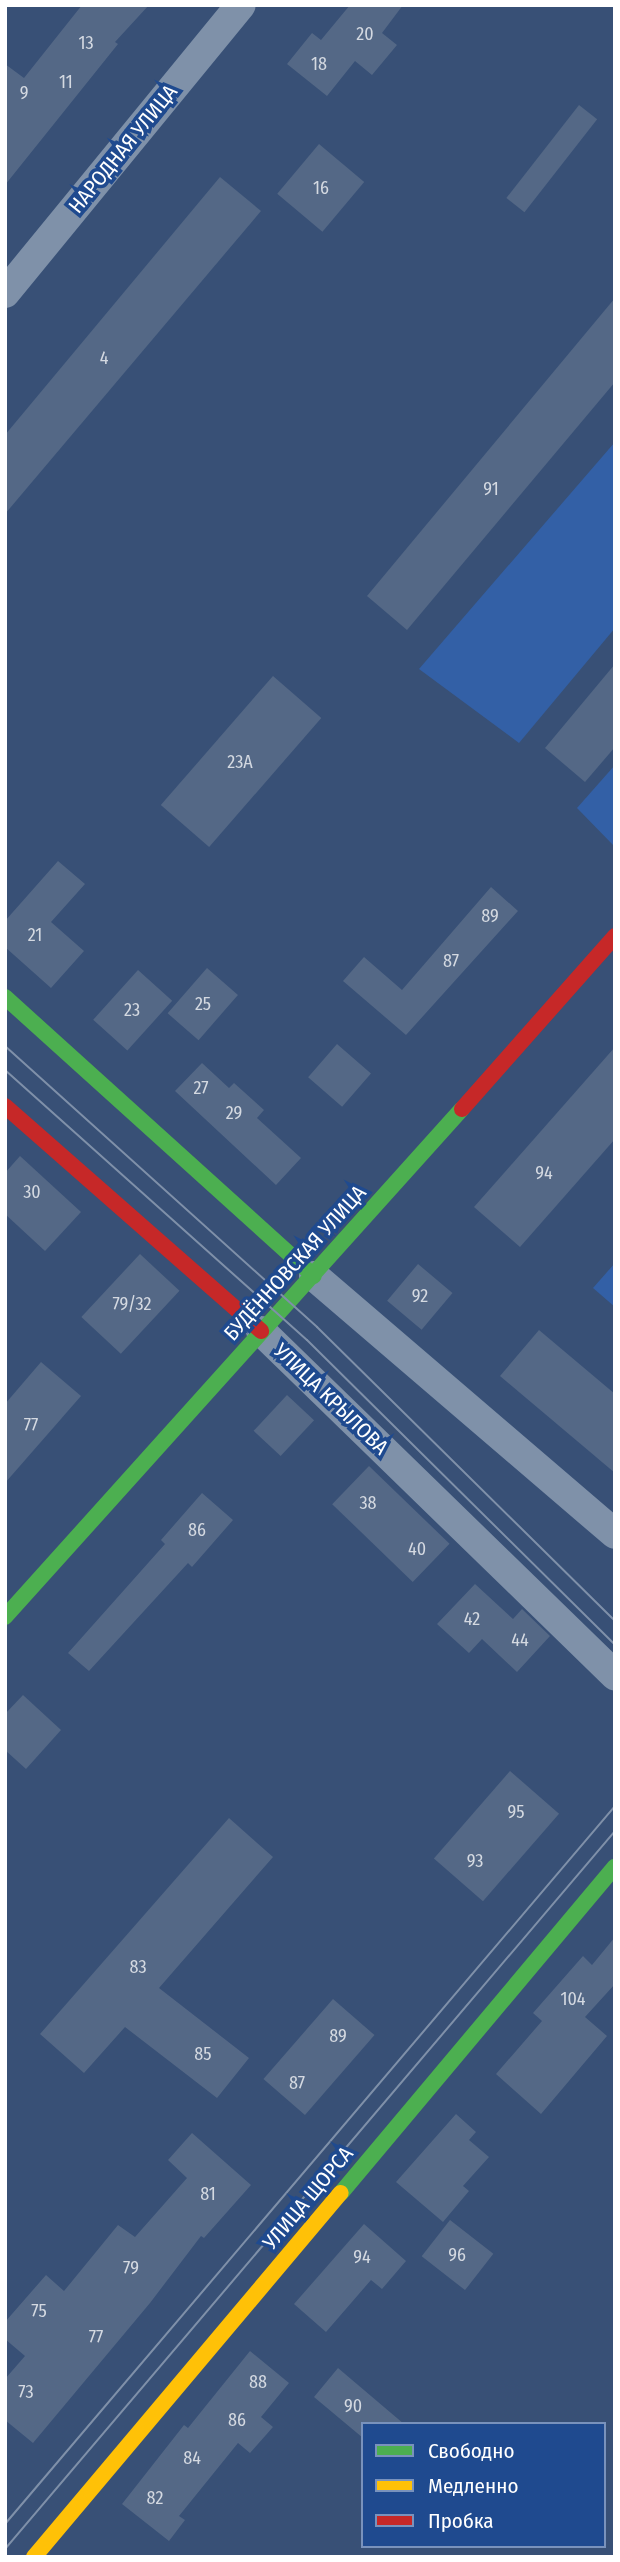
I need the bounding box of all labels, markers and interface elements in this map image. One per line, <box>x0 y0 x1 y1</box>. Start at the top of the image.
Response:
house number: 20 <box>356 23 374 45</box>
house number: 13 <box>78 32 94 54</box>
house number: 18 <box>311 53 327 75</box>
house number: 11 <box>59 71 73 93</box>
street label: НАРОДНАЯ УЛИЦА <box>63 80 183 218</box>
house number: 9 <box>20 82 28 104</box>
house number: 16 <box>313 177 329 199</box>
house number: 4 <box>100 347 108 369</box>
house number: 91 <box>483 478 499 500</box>
house number: 23А <box>227 751 253 773</box>
house number: 89 <box>481 905 499 927</box>
house number: 21 <box>28 924 42 946</box>
house number: 87 <box>443 950 459 972</box>
house number: 25 <box>195 993 211 1015</box>
house number: 23 <box>124 999 140 1021</box>
house number: 27 <box>193 1077 209 1099</box>
house number: 29 <box>226 1102 242 1124</box>
house number: 94 <box>535 1162 553 1184</box>
street label: БУДЁННОВСКАЯ УЛИЦА <box>219 1180 371 1346</box>
house number: 30 <box>23 1181 41 1203</box>
house number: 92 <box>412 1285 428 1307</box>
house number: 79/32 <box>113 1293 151 1315</box>
street label: УЛИЦА КРЫЛОВА <box>269 1338 393 1460</box>
house number: 77 <box>24 1414 38 1436</box>
house number: 38 <box>359 1492 377 1514</box>
house number: 86 <box>188 1519 206 1541</box>
house number: 40 <box>408 1538 426 1560</box>
house number: 42 <box>464 1608 480 1630</box>
house number: 44 <box>511 1629 529 1651</box>
house number: 95 <box>507 1801 525 1823</box>
house number: 93 <box>467 1850 483 1872</box>
house number: 83 <box>129 1956 147 1978</box>
house number: 104 <box>560 1988 586 2010</box>
house number: 89 <box>329 2025 347 2047</box>
house number: 85 <box>194 2043 212 2065</box>
house number: 87 <box>289 2072 305 2094</box>
street label: УЛИЦА ЩОРСА <box>258 2141 358 2255</box>
house number: 81 <box>200 2183 216 2205</box>
house number: 96 <box>448 2244 466 2266</box>
house number: 94 <box>353 2246 371 2268</box>
house number: 79 <box>123 2257 139 2279</box>
house number: 75 <box>31 2300 47 2322</box>
house number: 77 <box>89 2326 103 2348</box>
house number: 88 <box>249 2371 267 2393</box>
house number: 73 <box>18 2381 34 2403</box>
house number: 90 <box>344 2395 362 2417</box>
house number: 86 <box>228 2409 246 2431</box>
legend <box>361 2422 606 2548</box>
text: Свободно <box>428 2438 514 2464</box>
house number: 84 <box>183 2447 201 2469</box>
text: Медленно <box>428 2473 518 2499</box>
house number: 82 <box>147 2487 163 2509</box>
text: Пробка <box>428 2508 494 2534</box>

